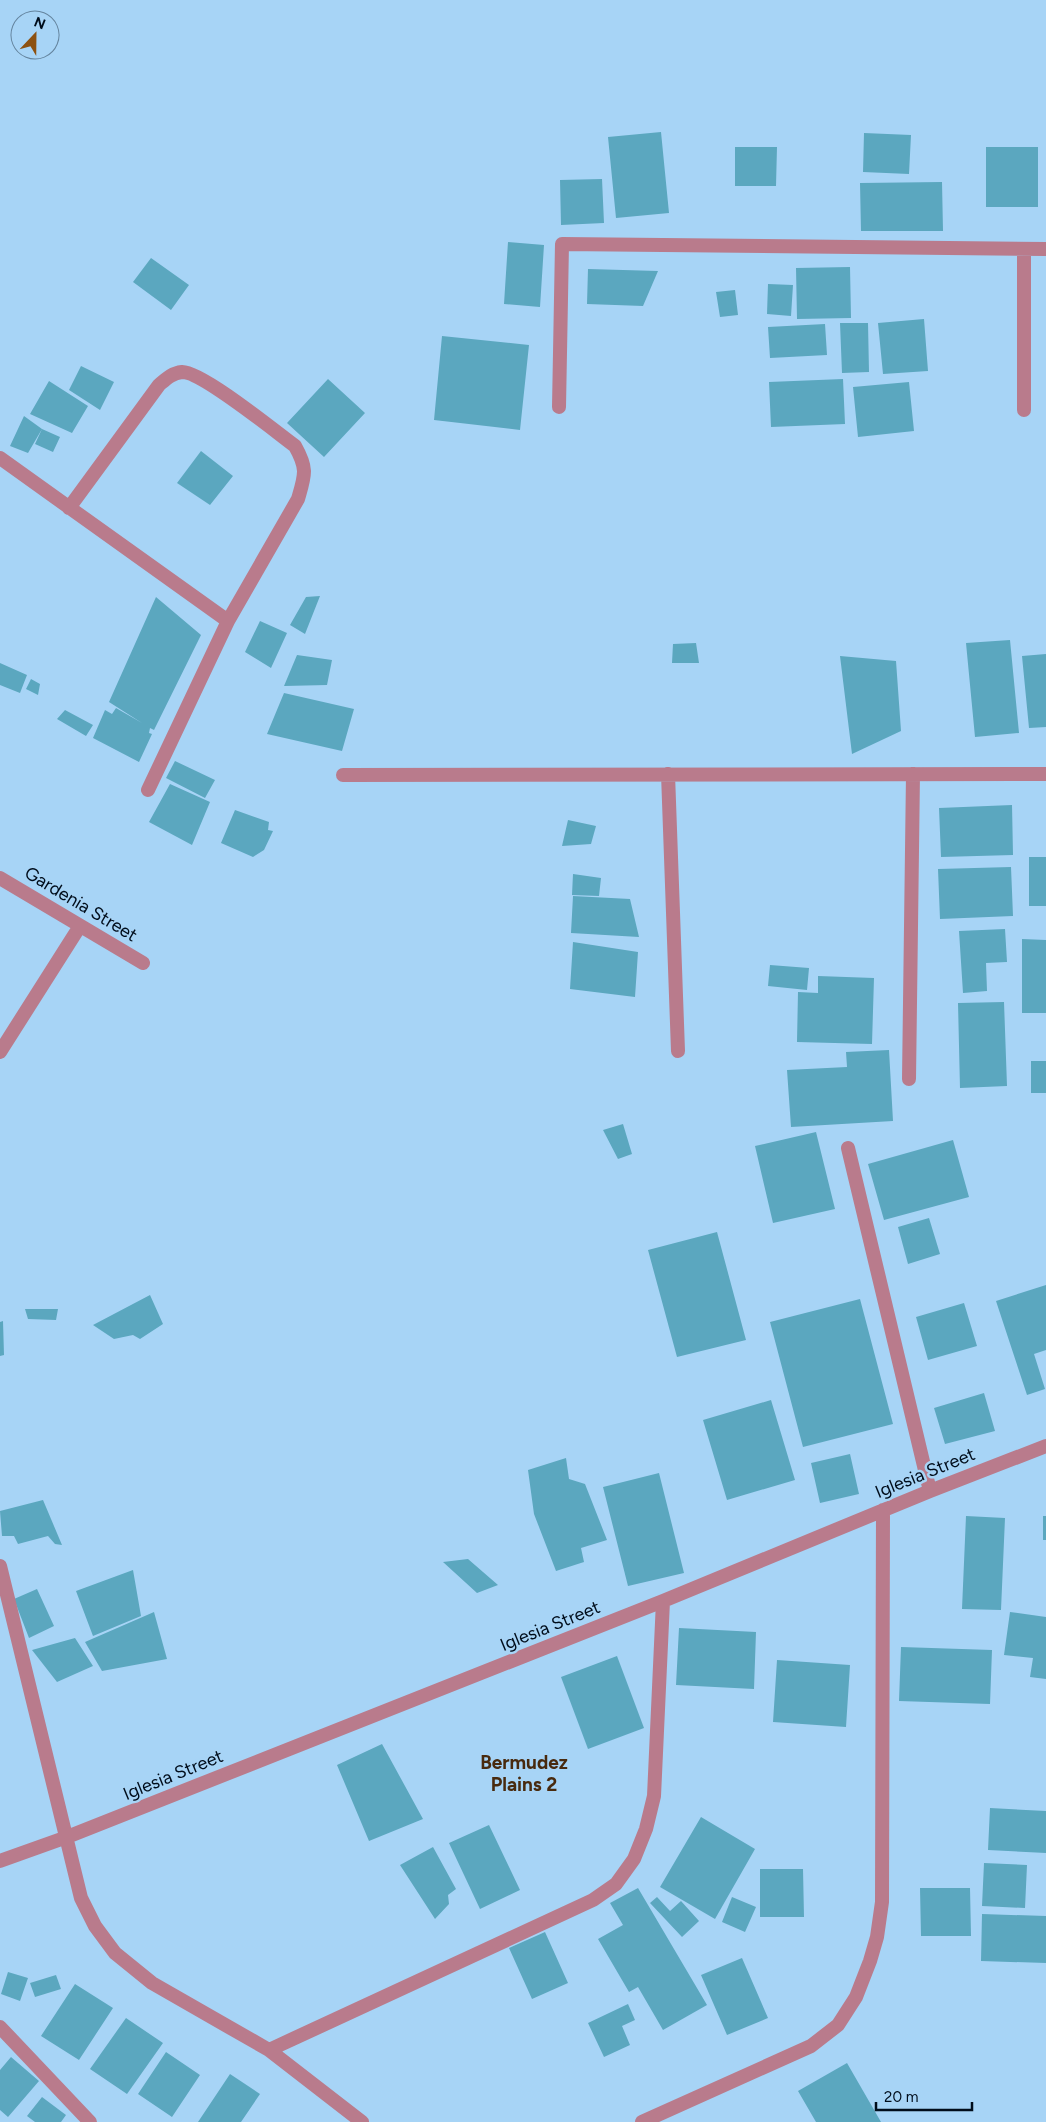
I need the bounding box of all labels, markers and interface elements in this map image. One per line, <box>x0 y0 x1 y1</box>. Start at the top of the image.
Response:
north arrow <box>10 10 60 60</box>
text: N <box>31 14 48 33</box>
street label: Gardenia Street <box>21 862 142 946</box>
street label: Iglesia Street <box>872 1443 978 1503</box>
street label: Iglesia Street <box>497 1596 603 1656</box>
street label: Iglesia Street <box>120 1745 226 1805</box>
district label: Bermudez Plains 2 <box>480 1751 568 1796</box>
scale bar <box>876 2080 972 2112</box>
text: 20 m <box>884 2088 918 2106</box>

